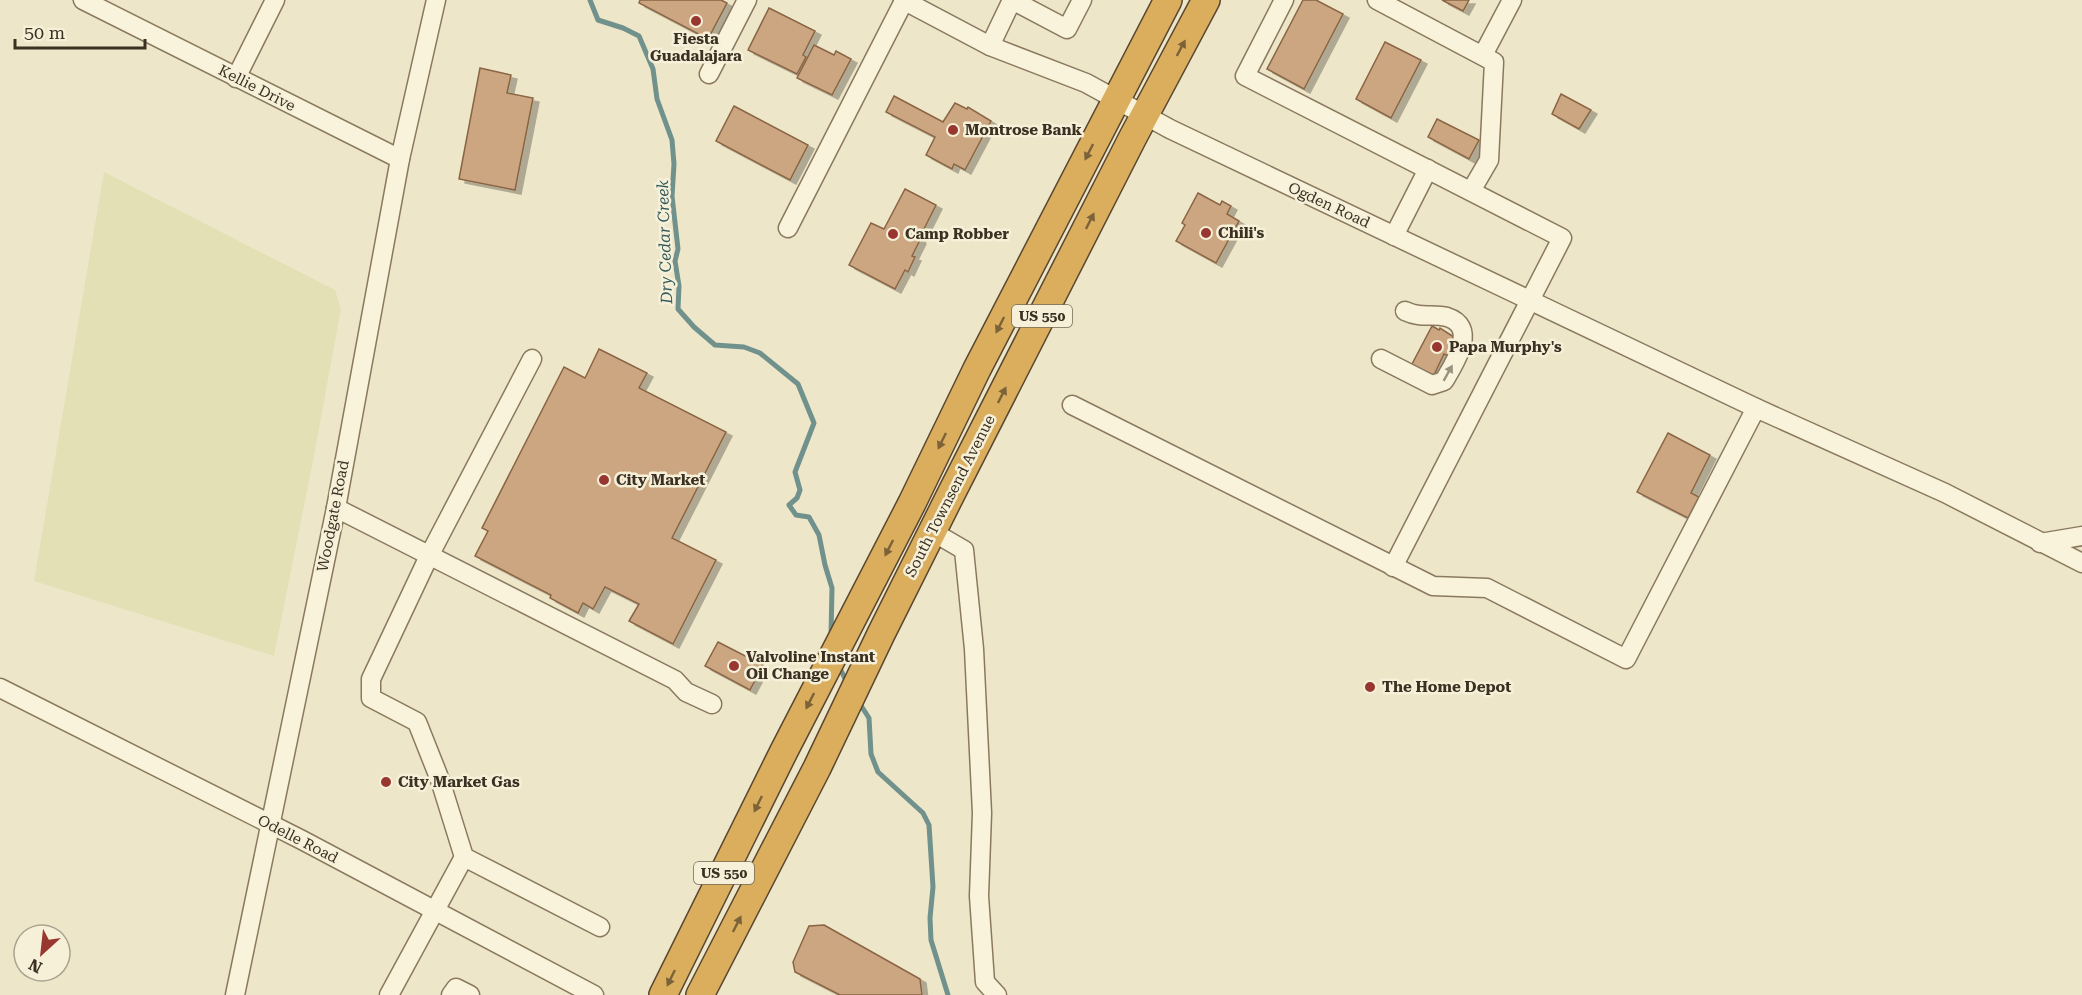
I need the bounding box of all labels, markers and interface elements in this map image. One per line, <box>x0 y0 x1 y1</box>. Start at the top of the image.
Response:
scale bar <box>15 12 146 50</box>
marker: Fiesta Guadalajara <box>689 14 703 28</box>
text: 50 m <box>24 22 65 43</box>
place label: Fiesta Guadalajara <box>650 30 742 65</box>
one-way arrow <box>1175 39 1185 57</box>
street label: Kellie Drive <box>216 61 298 115</box>
place label: Montrose Bank <box>965 121 1082 139</box>
marker: Montrose Bank <box>946 123 960 137</box>
one-way arrow <box>1085 143 1095 161</box>
street label: Ogden Road <box>1285 178 1373 232</box>
water label: Dry Cedar Creek <box>653 179 676 305</box>
one-way arrow <box>1086 212 1095 229</box>
place label: Chili's <box>1218 224 1265 242</box>
place label: Camp Robber <box>905 225 1009 243</box>
marker: Chili's <box>1199 226 1213 240</box>
marker: Camp Robber <box>886 227 900 241</box>
road number: US 550 <box>1012 305 1072 327</box>
one-way arrow <box>995 317 1005 334</box>
place label: Papa Murphy's <box>1449 338 1562 356</box>
marker: Papa Murphy's <box>1430 340 1444 354</box>
one-way arrow <box>1443 364 1453 381</box>
one-way arrow <box>997 386 1007 403</box>
street label: South Townsend Avenue <box>901 412 999 580</box>
one-way arrow <box>938 432 947 449</box>
street label: Woodgate Road <box>313 458 353 573</box>
place label: City Market <box>616 471 705 489</box>
marker: City Market <box>597 473 611 487</box>
one-way arrow <box>884 540 894 557</box>
place label: Valvoline Instant Oil Change <box>746 648 875 683</box>
marker: Valvoline Instant Oil Change <box>727 659 741 673</box>
place label: The Home Depot <box>1382 678 1511 696</box>
marker: The Home Depot <box>1363 680 1377 694</box>
one-way arrow <box>806 692 815 709</box>
place label: City Market Gas <box>398 773 520 791</box>
marker: City Market Gas <box>379 775 393 789</box>
one-way arrow <box>754 795 763 812</box>
street label: Odelle Road <box>255 811 342 867</box>
road number: US 550 <box>694 862 754 884</box>
one-way arrow <box>732 916 741 933</box>
north arrow <box>12 923 72 983</box>
text: N <box>26 955 45 977</box>
one-way arrow <box>667 969 677 987</box>

